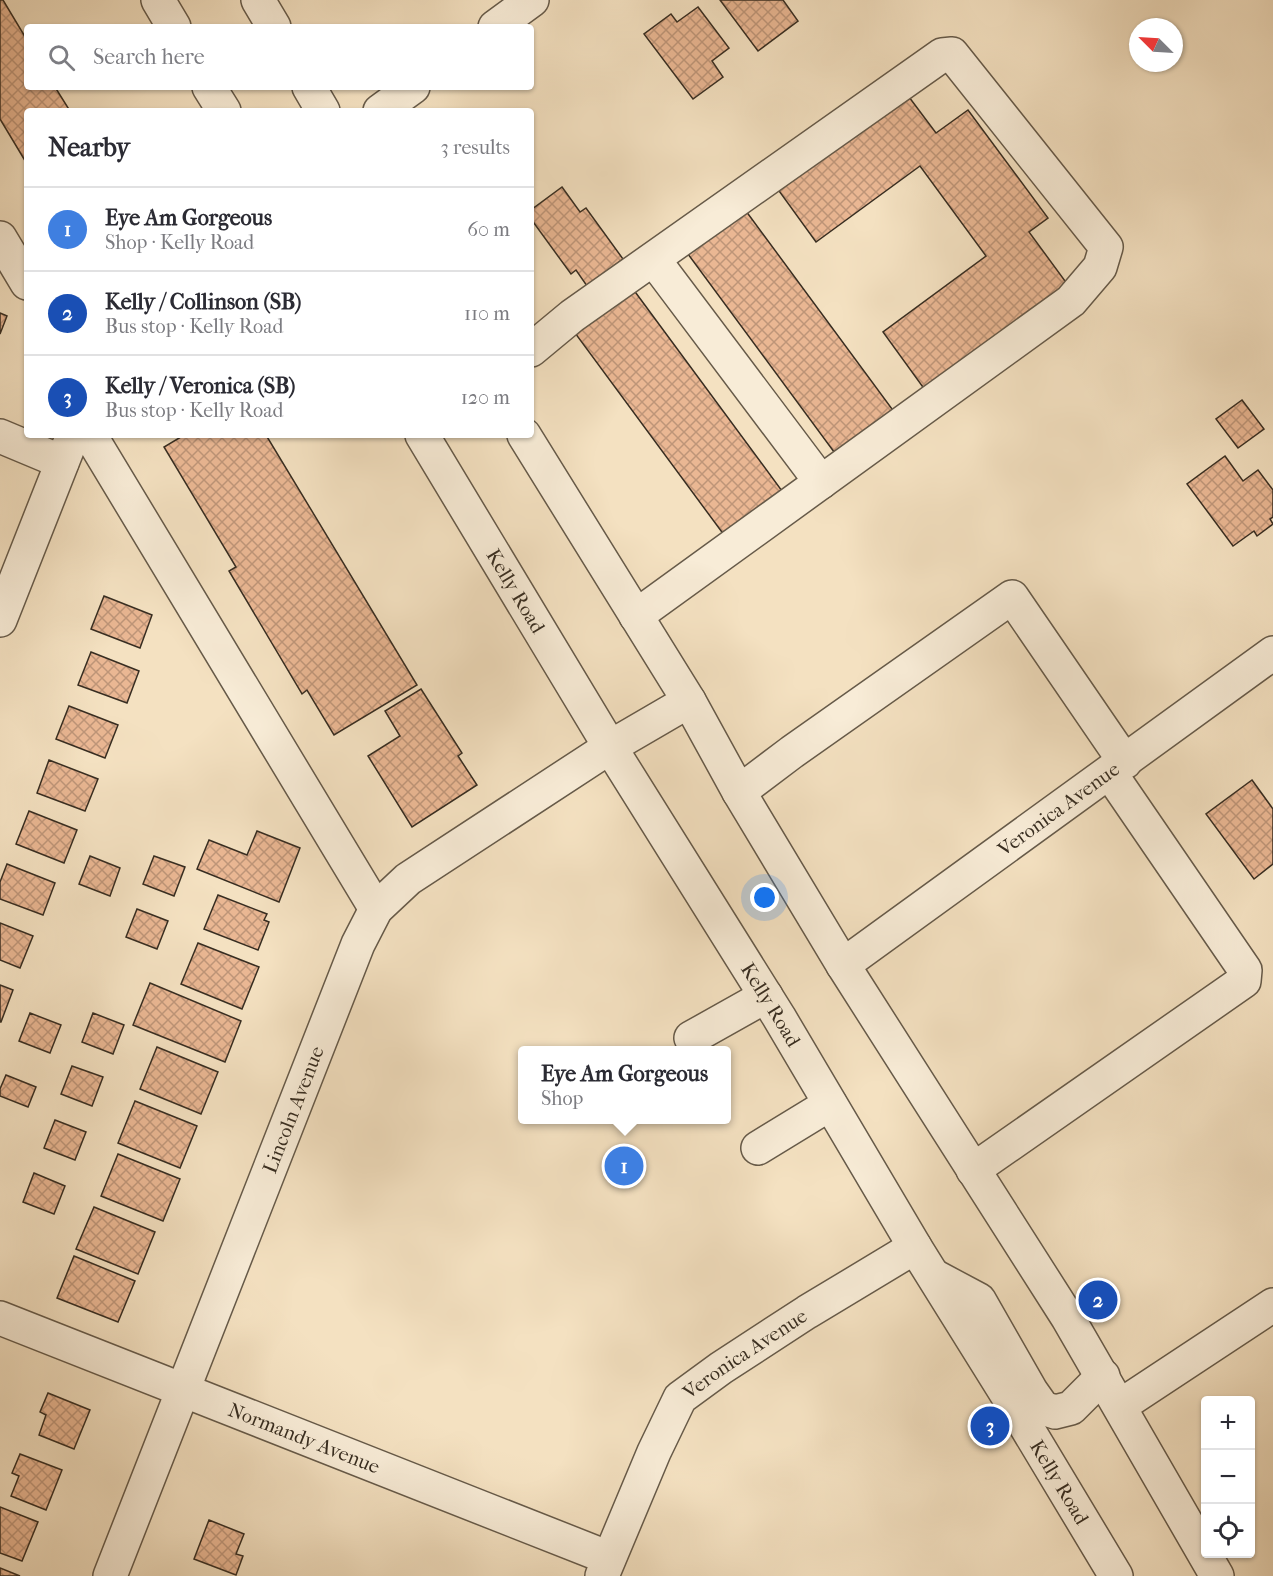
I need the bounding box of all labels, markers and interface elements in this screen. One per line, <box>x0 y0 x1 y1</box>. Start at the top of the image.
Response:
north arrow <box>1129 18 1183 72</box>
search box <box>24 24 534 90</box>
icon: search <box>45 41 78 74</box>
text: Search here <box>93 44 205 70</box>
text: Nearby <box>48 132 130 163</box>
text: 3 results <box>441 136 510 159</box>
text: Eye Am Gorgeous <box>105 205 272 231</box>
text: 1 <box>64 218 71 241</box>
text: 60 m <box>467 218 510 241</box>
text: Shop · Kelly Road <box>105 231 254 254</box>
text: Kelly / Collinson (SB) <box>105 289 301 315</box>
text: 2 <box>62 302 73 325</box>
text: 110 m <box>464 302 510 325</box>
text: Bus stop · Kelly Road <box>105 315 283 338</box>
text: Kelly / Veronica (SB) <box>105 373 295 399</box>
text: 3 <box>63 386 72 409</box>
text: 120 m <box>461 386 510 409</box>
text: Bus stop · Kelly Road <box>105 399 283 422</box>
street label: Kelly Road <box>481 545 550 638</box>
street label: Veronica Avenue <box>993 757 1124 862</box>
your location <box>750 883 779 912</box>
street label: Kelly Road <box>736 959 805 1052</box>
street label: Lincoln Avenue <box>258 1043 329 1177</box>
popup <box>518 1046 731 1124</box>
text: Eye Am Gorgeous <box>541 1061 708 1087</box>
text: Shop <box>541 1087 583 1110</box>
pin: 1 <box>604 1144 644 1188</box>
pin: 2 <box>1078 1278 1118 1322</box>
street label: Veronica Avenue <box>678 1304 811 1405</box>
map controls <box>1201 1396 1255 1558</box>
button: + <box>1201 1396 1255 1450</box>
street label: Normandy Avenue <box>225 1398 383 1479</box>
pin: 3 <box>970 1404 1010 1448</box>
street label: Kelly Road <box>1025 1436 1094 1530</box>
button: − <box>1201 1450 1255 1504</box>
button: locate <box>1201 1504 1255 1558</box>

